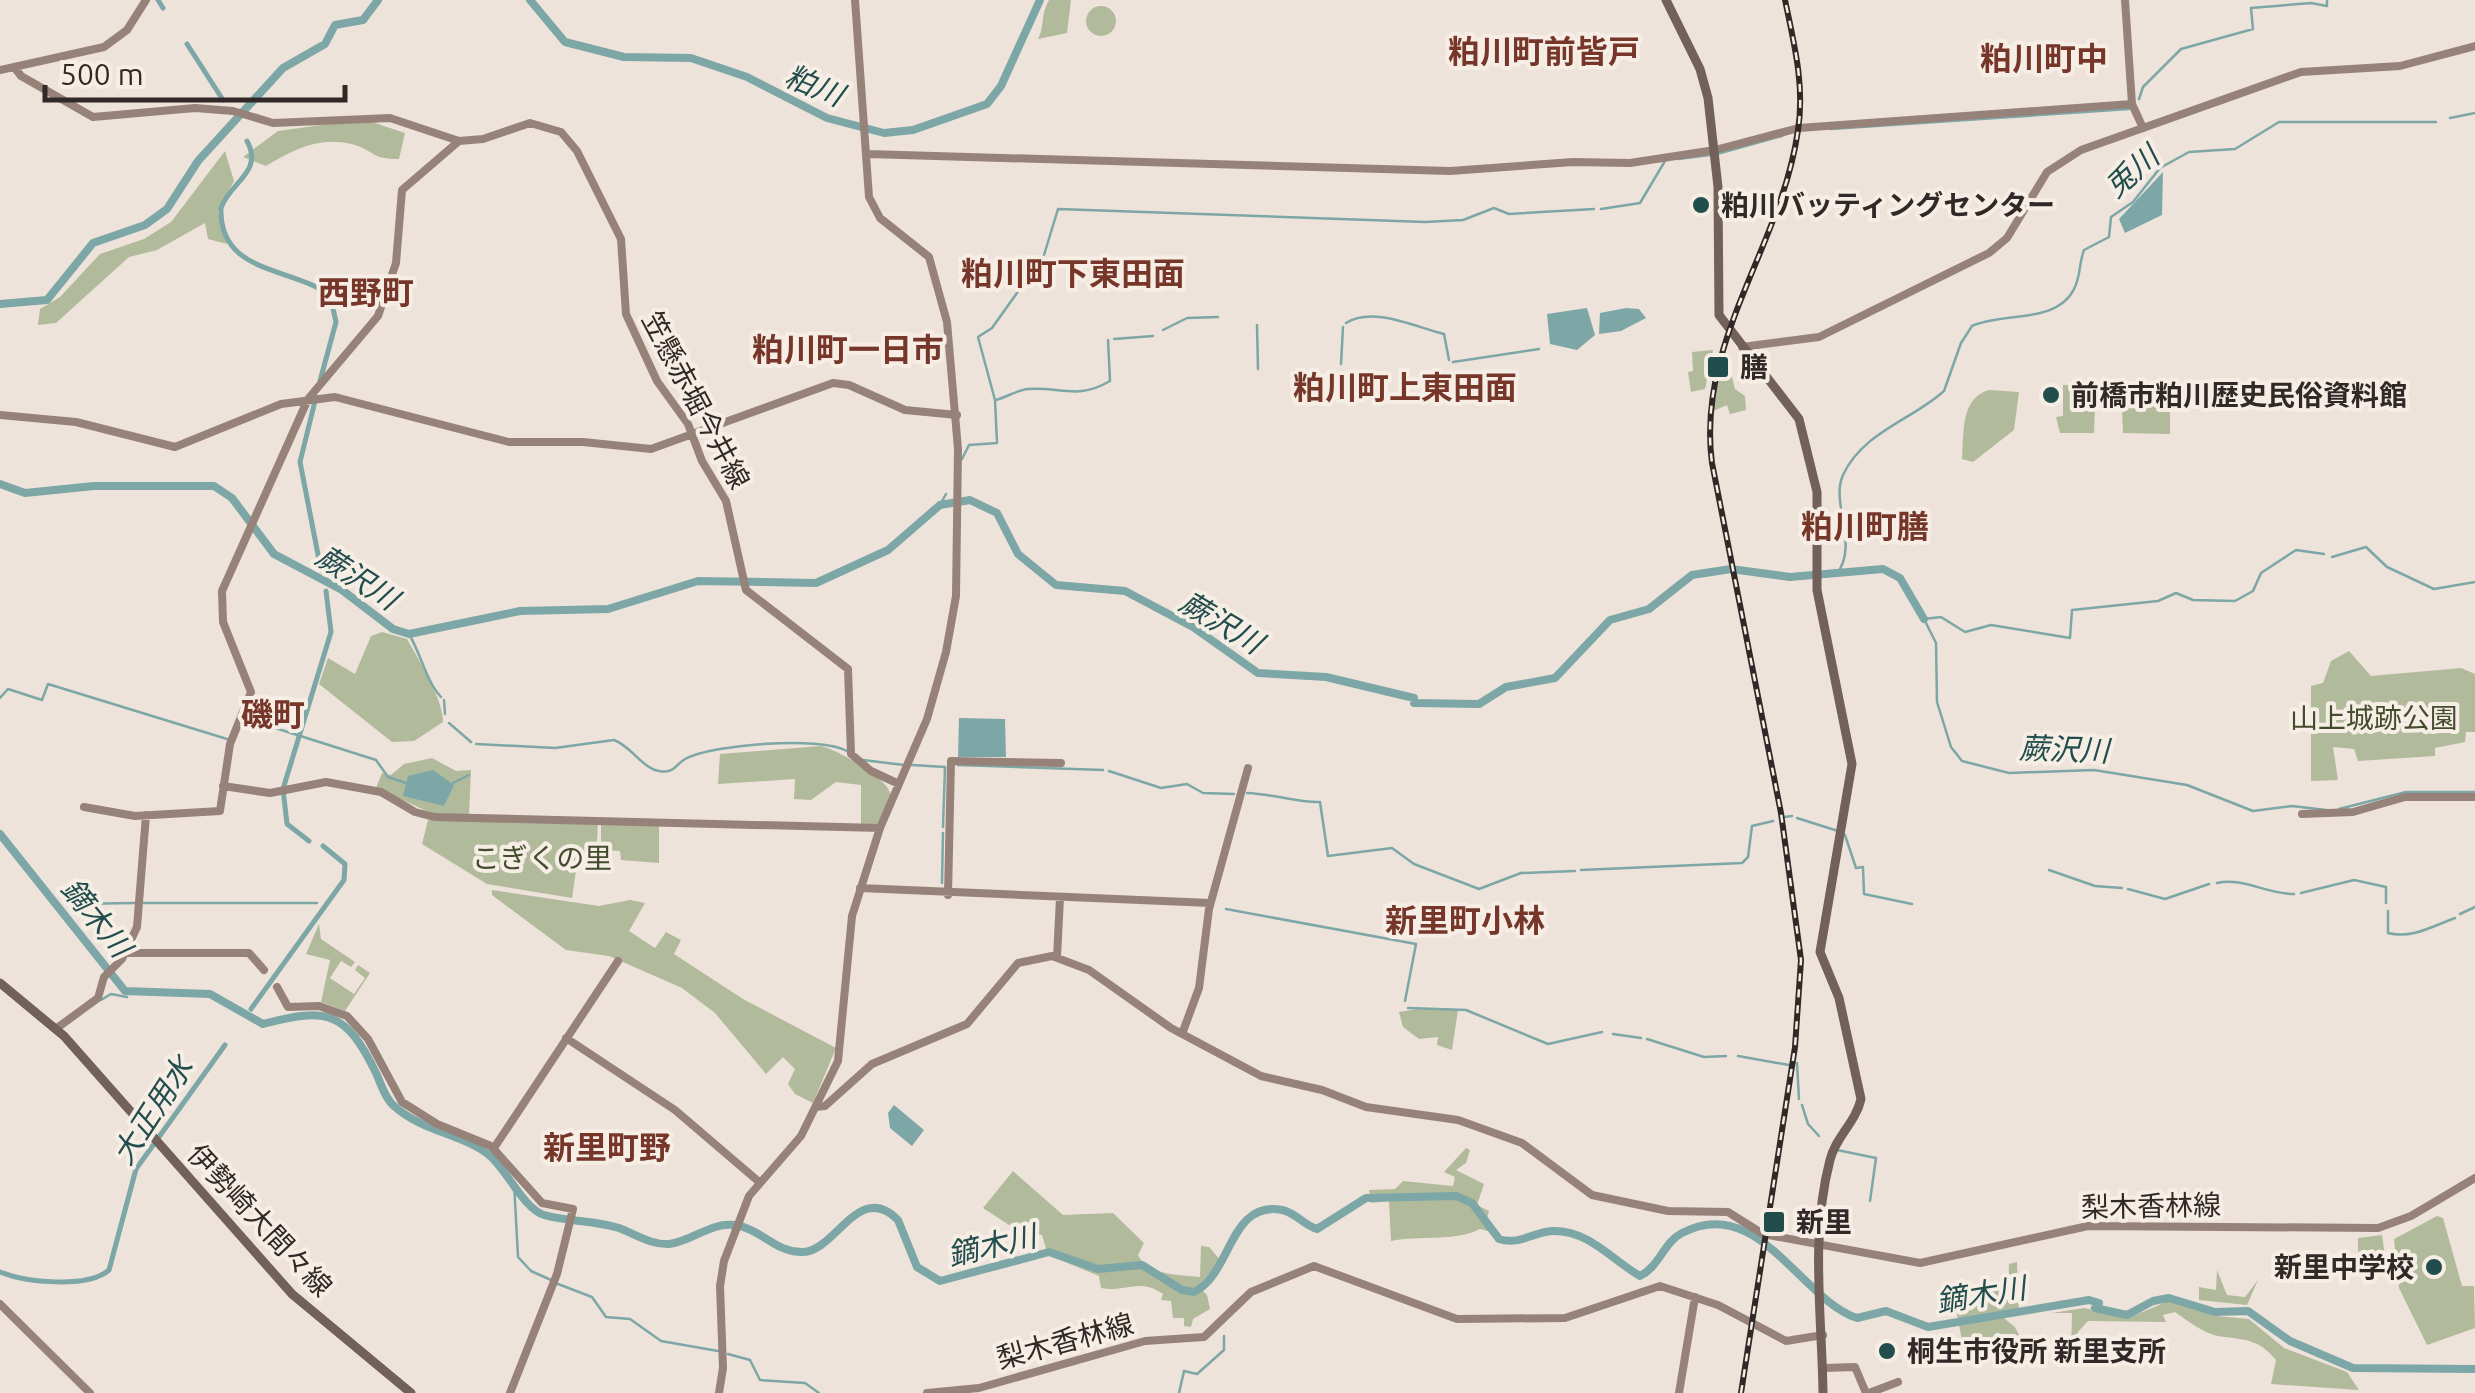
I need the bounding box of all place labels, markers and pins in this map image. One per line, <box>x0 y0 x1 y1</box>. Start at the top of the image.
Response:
place label: 粕川バッティングセンター <box>1721 189 2055 220</box>
marker: 粕川バッティングセンター <box>1690 194 1712 216</box>
place label: 膳 <box>1740 351 1768 382</box>
marker: 膳 <box>1705 354 1731 380</box>
place label: 前橋市粕川歴史民俗資料館 <box>2071 379 2407 410</box>
marker: 前橋市粕川歴史民俗資料館 <box>2040 384 2062 406</box>
place label: 新里 <box>1796 1206 1852 1237</box>
marker: 新里 <box>1761 1209 1787 1235</box>
place label: 新里中学校 <box>2274 1251 2414 1282</box>
marker: 新里中学校 <box>2423 1256 2445 1278</box>
place label: 桐生市役所 新里支所 <box>1907 1335 2166 1366</box>
marker: 桐生市役所 新里支所 <box>1876 1340 1898 1362</box>

